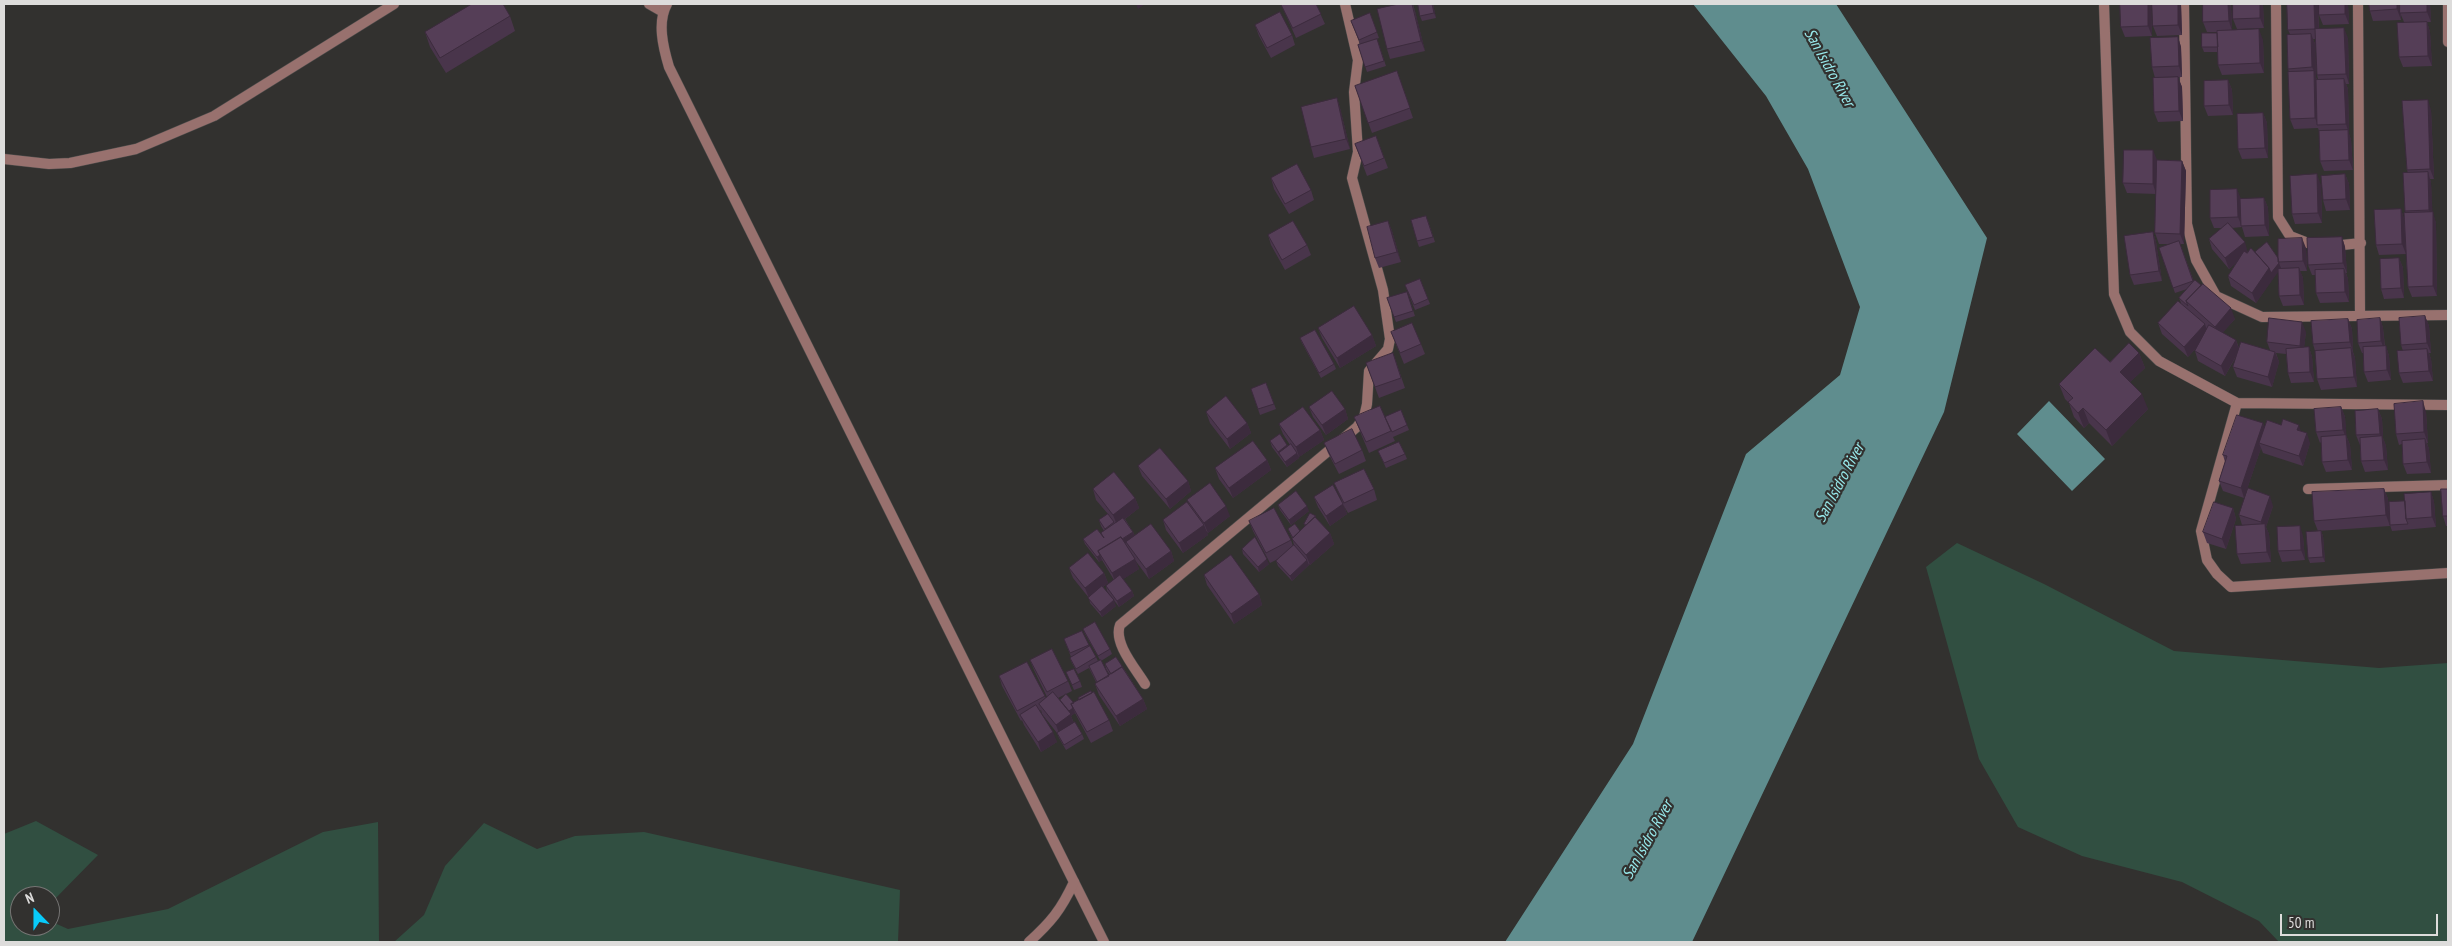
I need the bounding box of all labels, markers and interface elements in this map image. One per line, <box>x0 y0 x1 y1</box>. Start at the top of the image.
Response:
water label: San Isidro River <box>1800 26 1858 110</box>
water label: San Isidro River <box>1811 440 1869 526</box>
water label: San Isidro River <box>1619 798 1677 882</box>
north arrow <box>10 886 60 936</box>
text: N <box>23 888 37 908</box>
scale bar <box>2282 904 2440 936</box>
text: 50 m <box>2288 913 2314 932</box>

